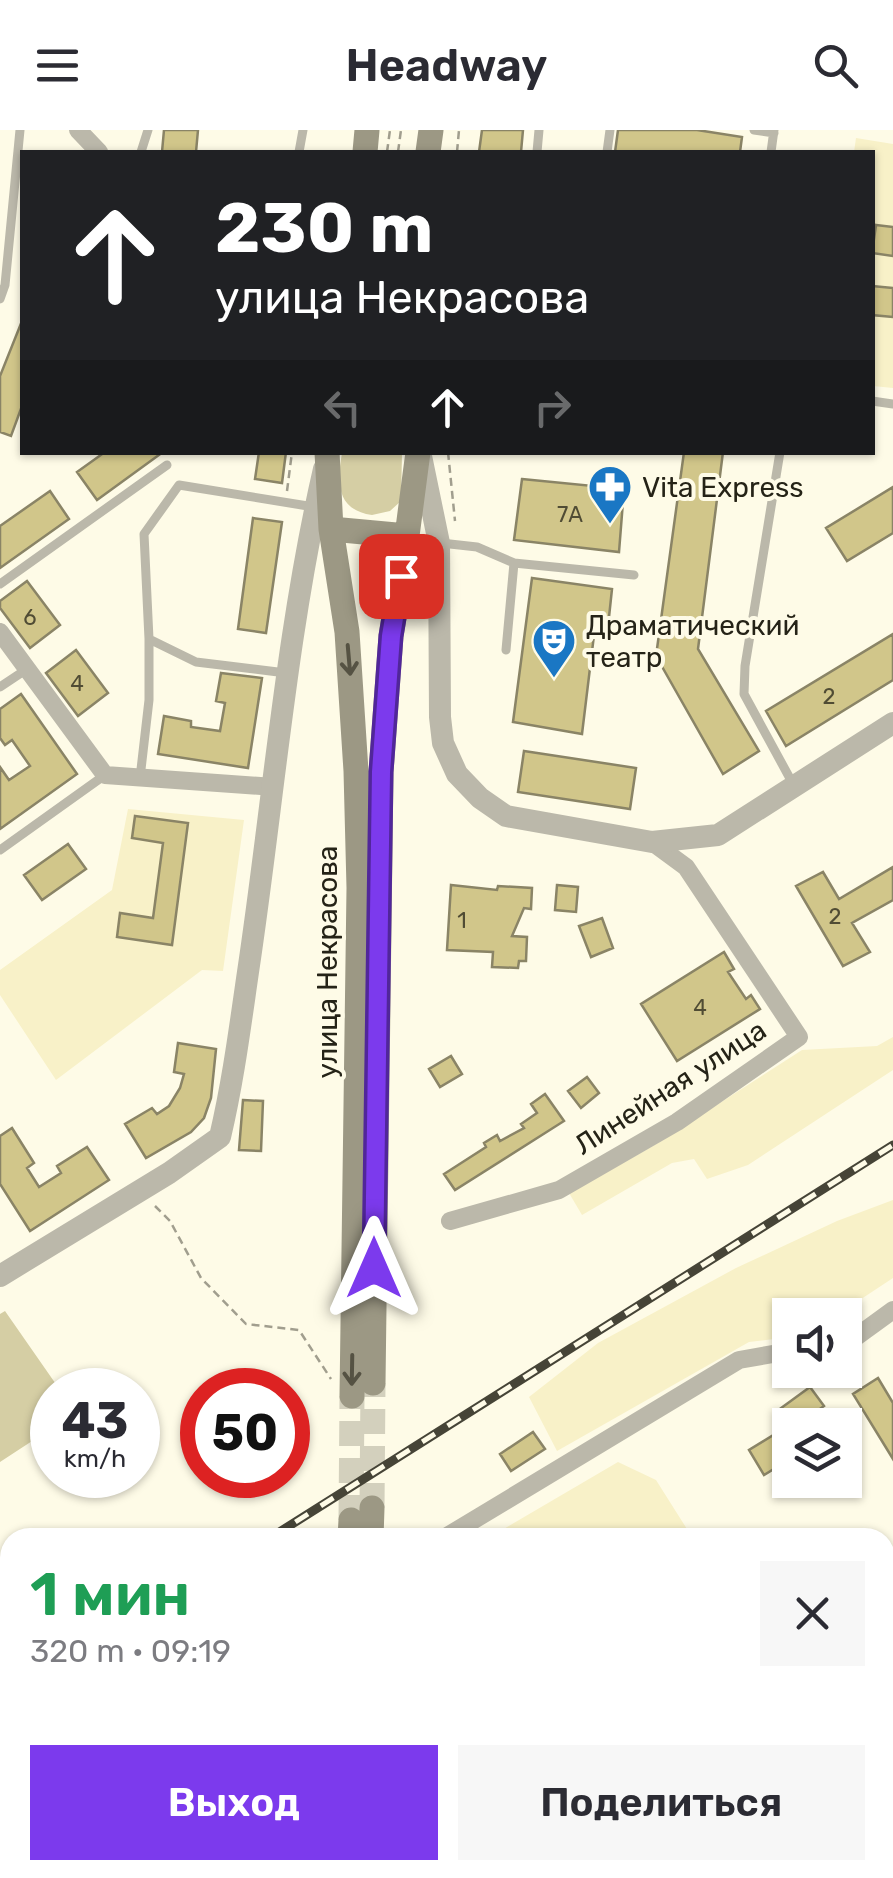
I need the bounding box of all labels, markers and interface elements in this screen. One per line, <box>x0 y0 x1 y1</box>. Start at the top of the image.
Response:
icon: menu <box>30 38 85 93</box>
icon: search <box>808 38 863 93</box>
text: Headway <box>346 39 547 92</box>
text: 230 m <box>215 187 433 270</box>
icon: ahead <box>50 190 180 320</box>
text: улица Некрасова <box>215 271 589 324</box>
icon: left <box>315 380 370 435</box>
icon: ahead <box>420 380 475 435</box>
icon: right <box>525 380 580 435</box>
pharmacy icon: Vita Express <box>587 464 633 525</box>
place label: Vita Express <box>642 471 804 504</box>
house number: 7А <box>557 501 583 528</box>
pin <box>359 534 444 619</box>
icon: arrive <box>374 549 429 604</box>
house number: 6 <box>23 604 37 631</box>
place label: Драматический театр <box>586 609 800 674</box>
theatre icon: Драматический театр <box>531 618 577 679</box>
one-way arrow <box>340 643 359 675</box>
house number: 4 <box>70 670 84 697</box>
house number: 2 <box>823 683 835 710</box>
street label: улица Некрасова <box>311 846 344 1078</box>
house number: 2 <box>829 903 841 930</box>
house number: 1 <box>457 907 467 934</box>
house number: 4 <box>693 994 707 1021</box>
street label: Линейная улица <box>568 1013 772 1162</box>
position arrow <box>322 1216 426 1320</box>
map controls <box>772 1298 862 1498</box>
button: sound <box>772 1298 862 1388</box>
one-way arrow <box>343 1354 362 1386</box>
speed limit sign: 50 <box>180 1368 310 1498</box>
text: 43 <box>61 1391 129 1451</box>
button: layers <box>772 1408 862 1498</box>
text: km/h <box>64 1444 126 1473</box>
text: 1 мин <box>30 1559 190 1630</box>
button: close <box>760 1561 865 1666</box>
text: 320 m · 09:19 <box>30 1632 231 1670</box>
button: Выход <box>30 1745 438 1860</box>
button: Поделиться <box>458 1745 865 1860</box>

